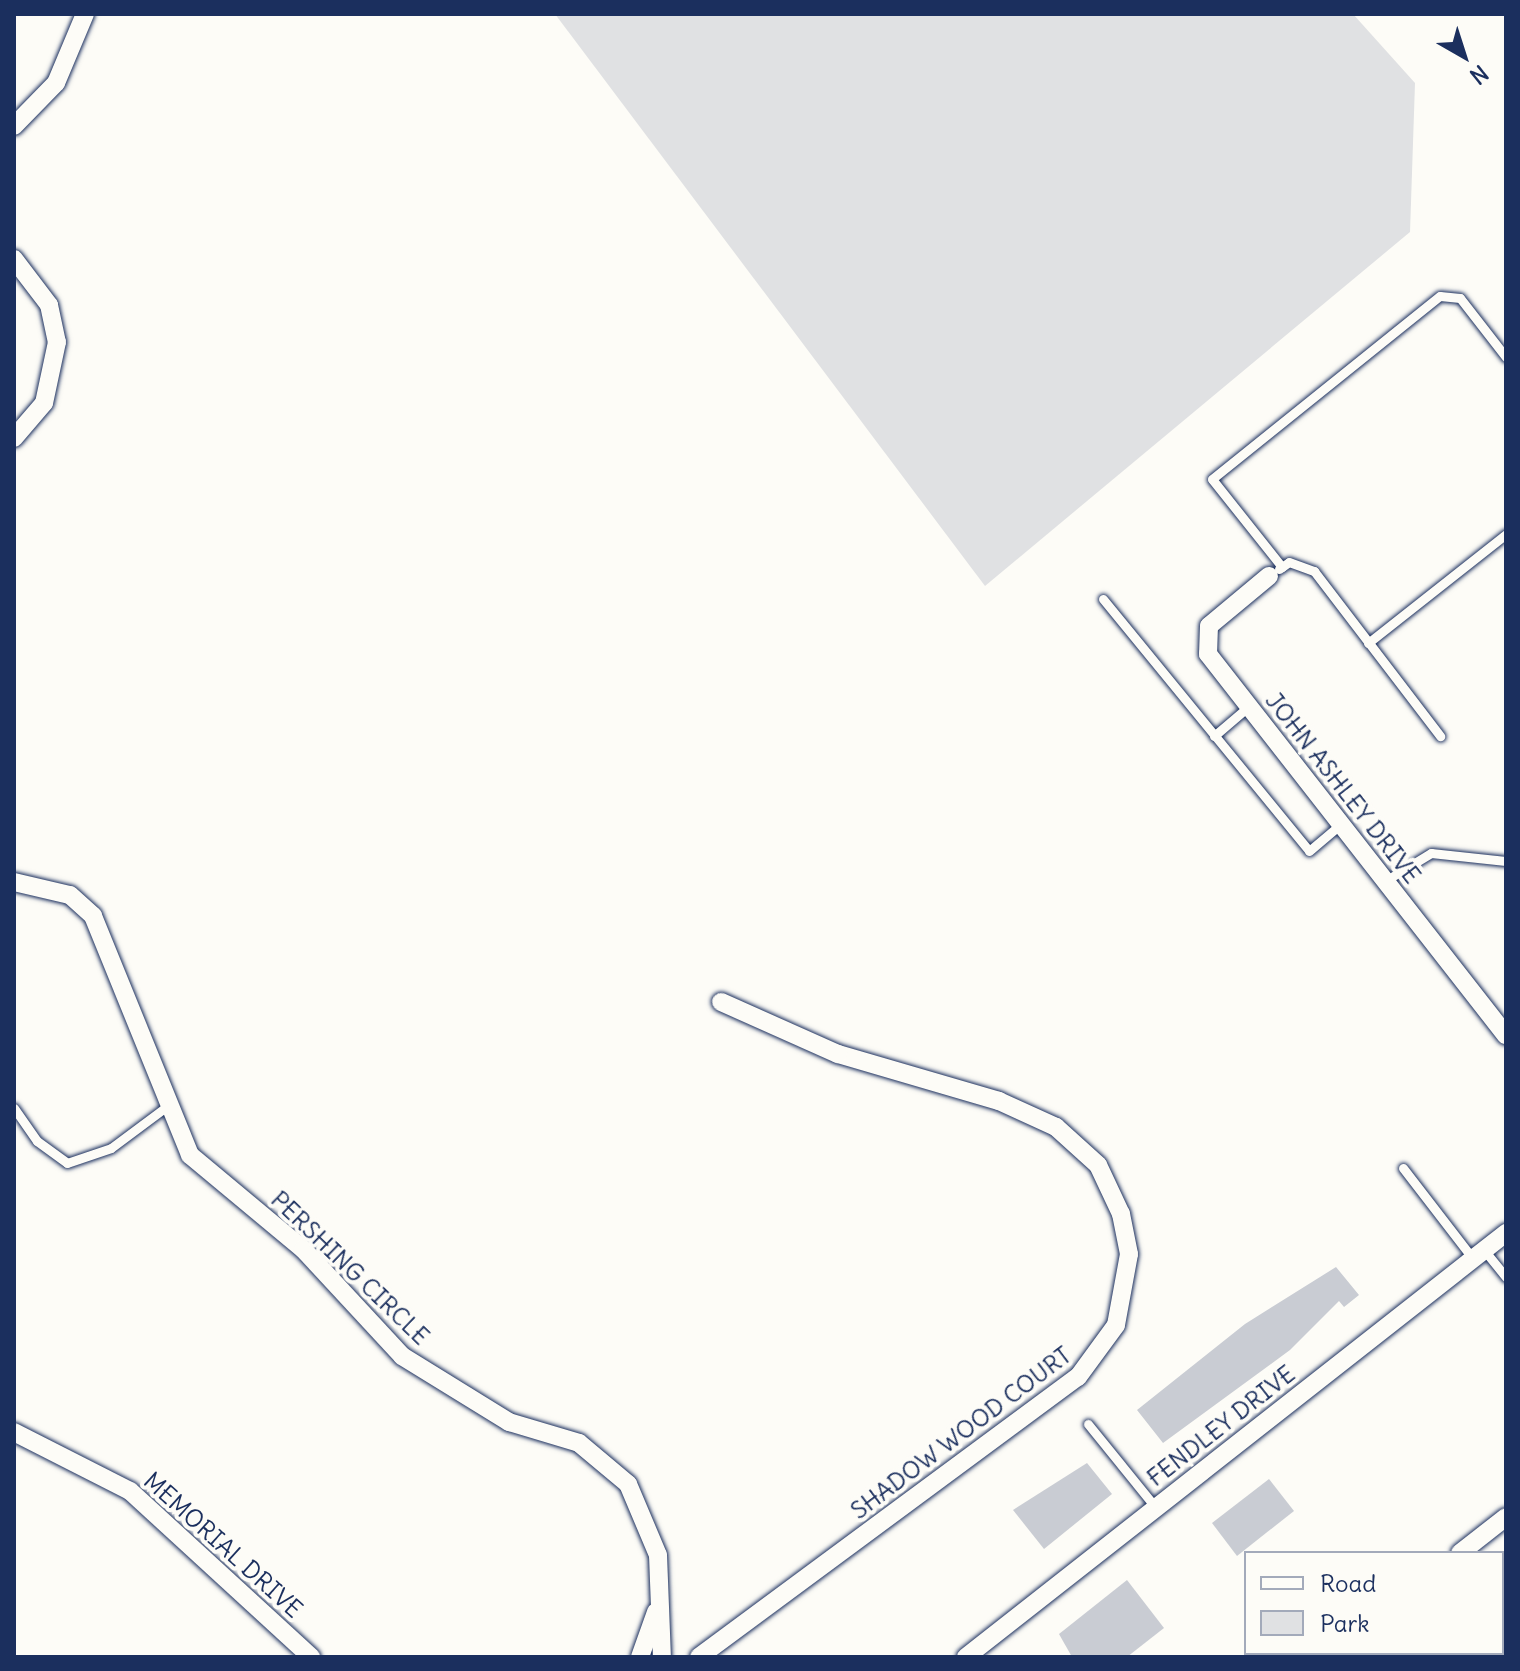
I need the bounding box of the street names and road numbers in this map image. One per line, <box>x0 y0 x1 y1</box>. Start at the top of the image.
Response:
street label: JOHN ASHLEY DRIVE <box>1259 687 1427 889</box>
street label: PERSHING CIRCLE <box>265 1185 435 1351</box>
street label: SHADOW WOOD COURT <box>845 1341 1077 1525</box>
street label: FENDLEY DRIVE <box>1141 1359 1301 1493</box>
street label: MEMORIAL DRIVE <box>138 1466 308 1624</box>

